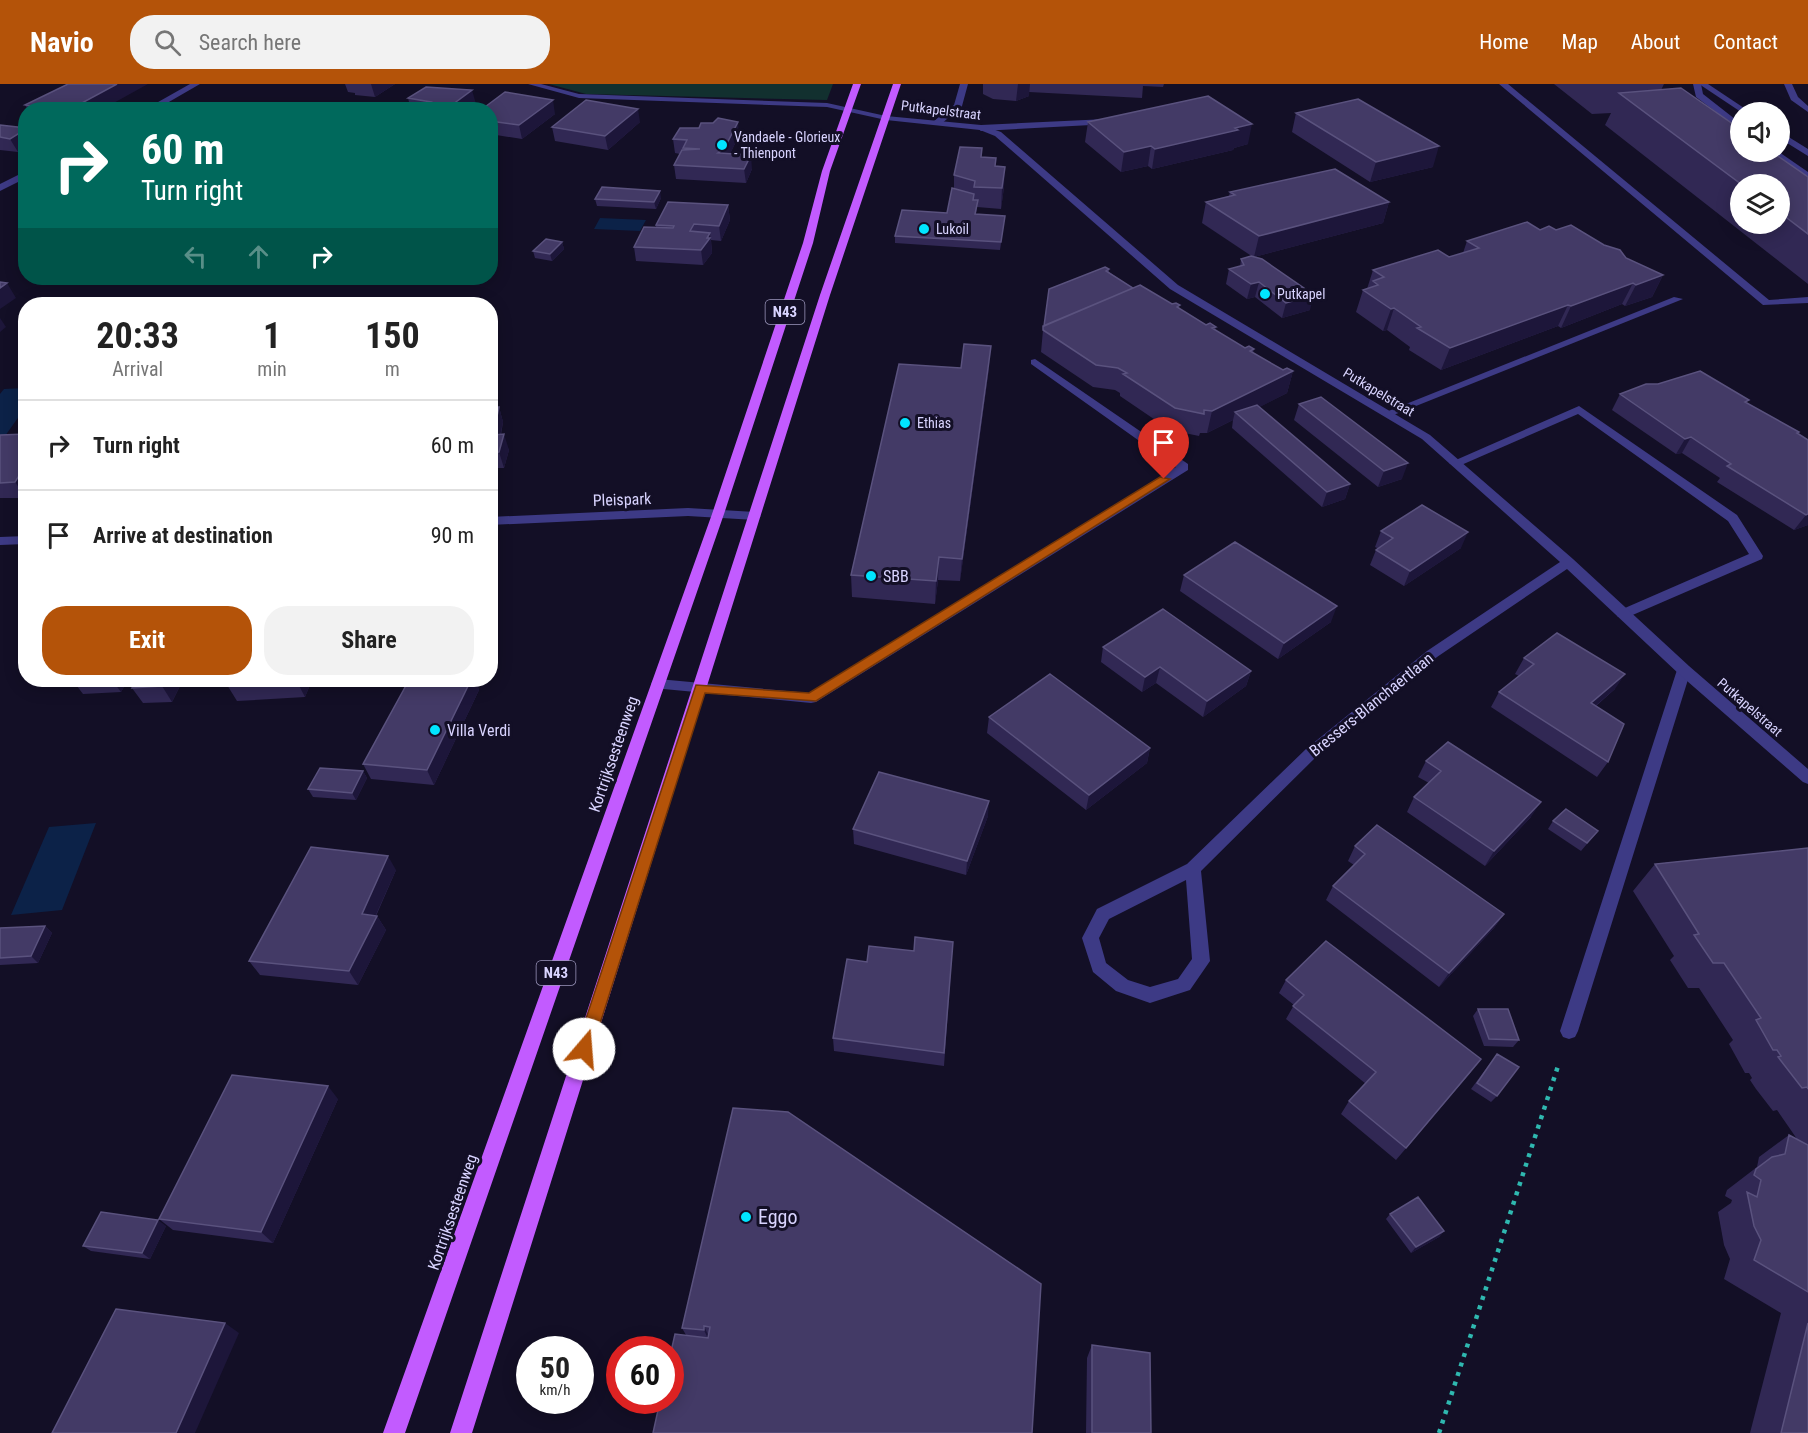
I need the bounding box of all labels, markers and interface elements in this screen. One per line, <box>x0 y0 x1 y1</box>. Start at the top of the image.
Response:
search box <box>130 15 550 69</box>
text: Navio <box>30 26 94 59</box>
icon: search <box>151 26 184 59</box>
text: Search here <box>199 30 301 55</box>
text: Home <box>1479 30 1529 54</box>
text: Map <box>1562 30 1598 54</box>
text: About <box>1631 30 1680 54</box>
text: Contact <box>1713 30 1778 54</box>
street label: Putkapelstraat <box>900 97 982 123</box>
map controls <box>1730 102 1790 234</box>
button: sound <box>1730 102 1790 162</box>
text: 60 m <box>141 125 224 174</box>
icon: right <box>42 126 120 204</box>
place label: Vandaele - Glorieux - Thienpont <box>734 129 840 161</box>
marker: Vandaele - Glorieux - Thienpont <box>715 138 729 152</box>
button: layers <box>1730 174 1790 234</box>
text: Turn right <box>141 175 243 207</box>
place label: Lukoil <box>936 221 969 237</box>
marker: Lukoil <box>917 222 931 236</box>
icon: left <box>179 240 212 273</box>
icon: ahead <box>242 240 275 273</box>
icon: right <box>305 240 338 273</box>
place label: Putkapel <box>1277 286 1325 302</box>
marker: Putkapel <box>1258 287 1272 301</box>
road number: N43 <box>766 300 804 324</box>
text: 20:33 <box>96 315 179 357</box>
text: 1 <box>263 315 281 357</box>
text: 150 <box>365 315 420 357</box>
text: Arrival <box>112 357 163 381</box>
text: min <box>257 357 287 381</box>
text: m <box>385 357 400 381</box>
street label: Putkapelstraat <box>1340 364 1418 420</box>
place label: Ethias <box>917 415 951 431</box>
marker: Ethias <box>898 416 912 430</box>
pin <box>1138 417 1189 479</box>
icon: arrive <box>1147 426 1180 459</box>
icon: right <box>42 429 75 462</box>
text: Turn right <box>93 433 180 458</box>
text: 60 m <box>431 433 474 458</box>
street label: Pleispark <box>592 489 652 510</box>
icon: arrive <box>42 519 75 552</box>
text: Arrive at destination <box>93 523 273 548</box>
text: 90 m <box>431 523 474 548</box>
place label: SBB <box>883 567 909 586</box>
marker: SBB <box>864 569 878 583</box>
button: Exit <box>42 606 252 675</box>
button: Share <box>264 606 474 675</box>
street label: Bressers-Blanchaertlaan <box>1305 649 1437 760</box>
street label: Putkapelstraat <box>1714 675 1786 739</box>
street label: Kortrijksesteenweg <box>585 694 642 815</box>
place label: Villa Verdi <box>447 721 511 740</box>
marker: Villa Verdi <box>428 723 442 737</box>
road number: N43 <box>536 961 576 985</box>
position arrow <box>552 1017 616 1081</box>
street label: Kortrijksesteenweg <box>424 1152 481 1273</box>
place label: Eggo <box>758 1205 798 1229</box>
marker: Eggo <box>739 1210 753 1224</box>
speed limit sign: 60 <box>606 1336 684 1414</box>
text: 50 <box>540 1350 570 1385</box>
text: km/h <box>540 1381 570 1399</box>

